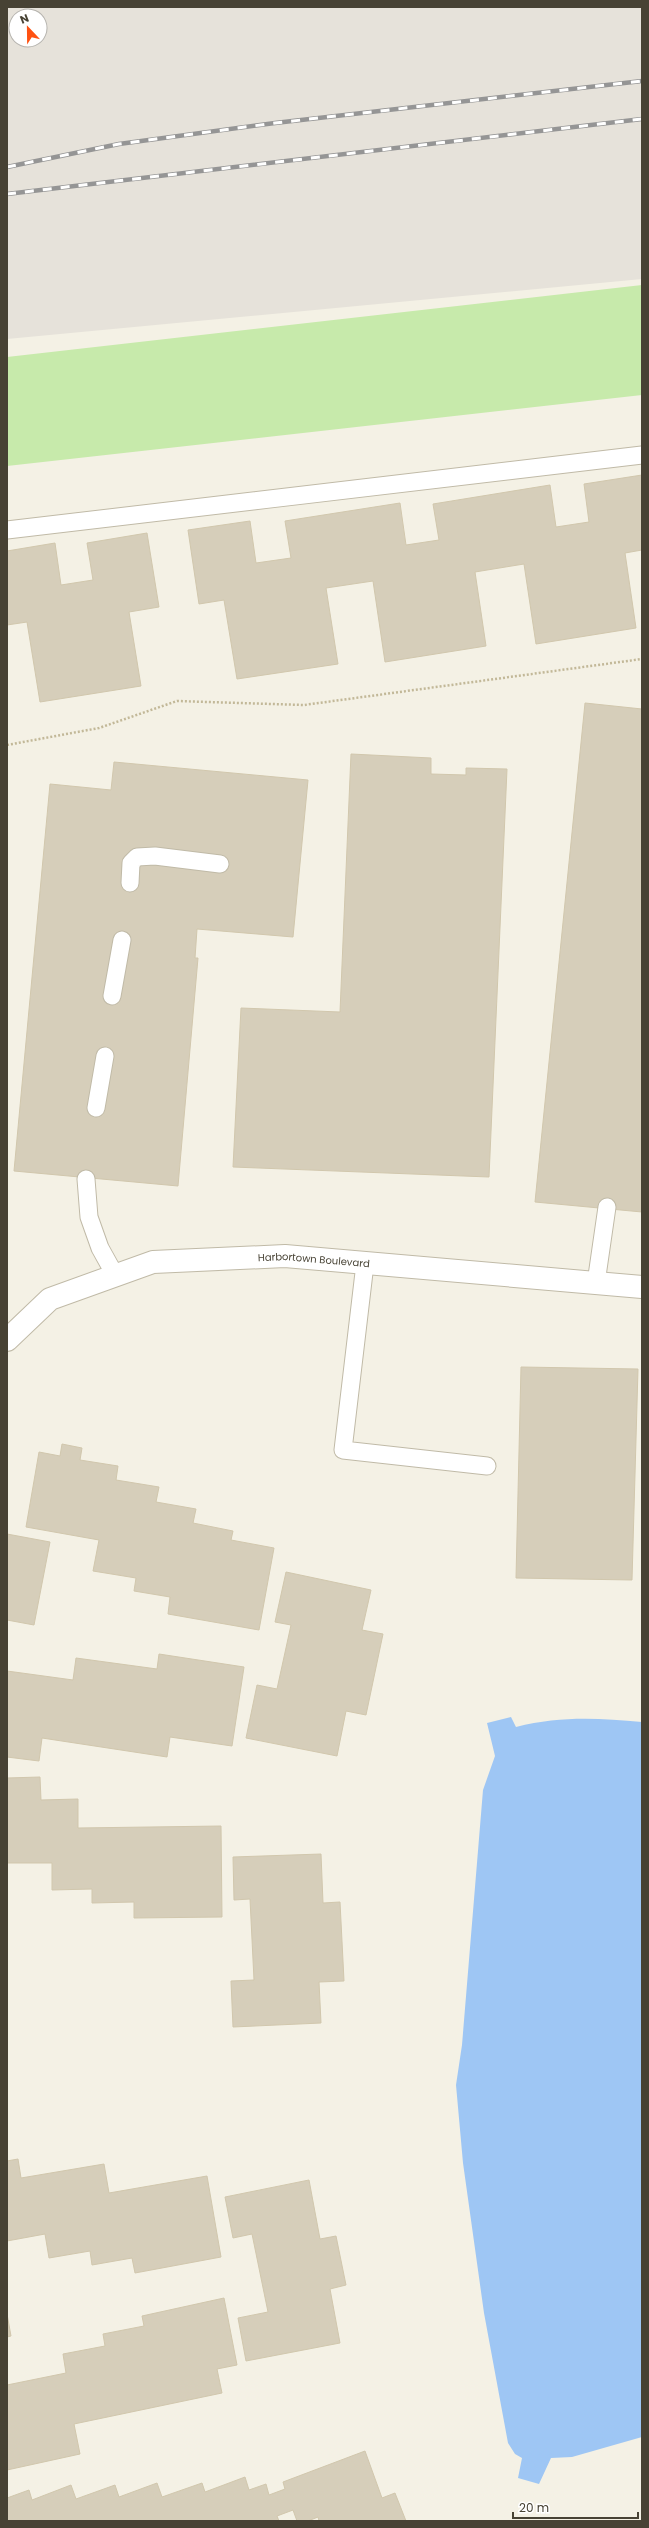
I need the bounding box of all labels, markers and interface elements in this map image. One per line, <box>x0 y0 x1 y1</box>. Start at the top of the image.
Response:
north arrow <box>8 8 48 48</box>
text: N <box>17 10 31 28</box>
street label: Harbortown Boulevard <box>258 1248 370 1271</box>
scale bar <box>513 2494 638 2520</box>
text: 20 m <box>519 2499 549 2516</box>

